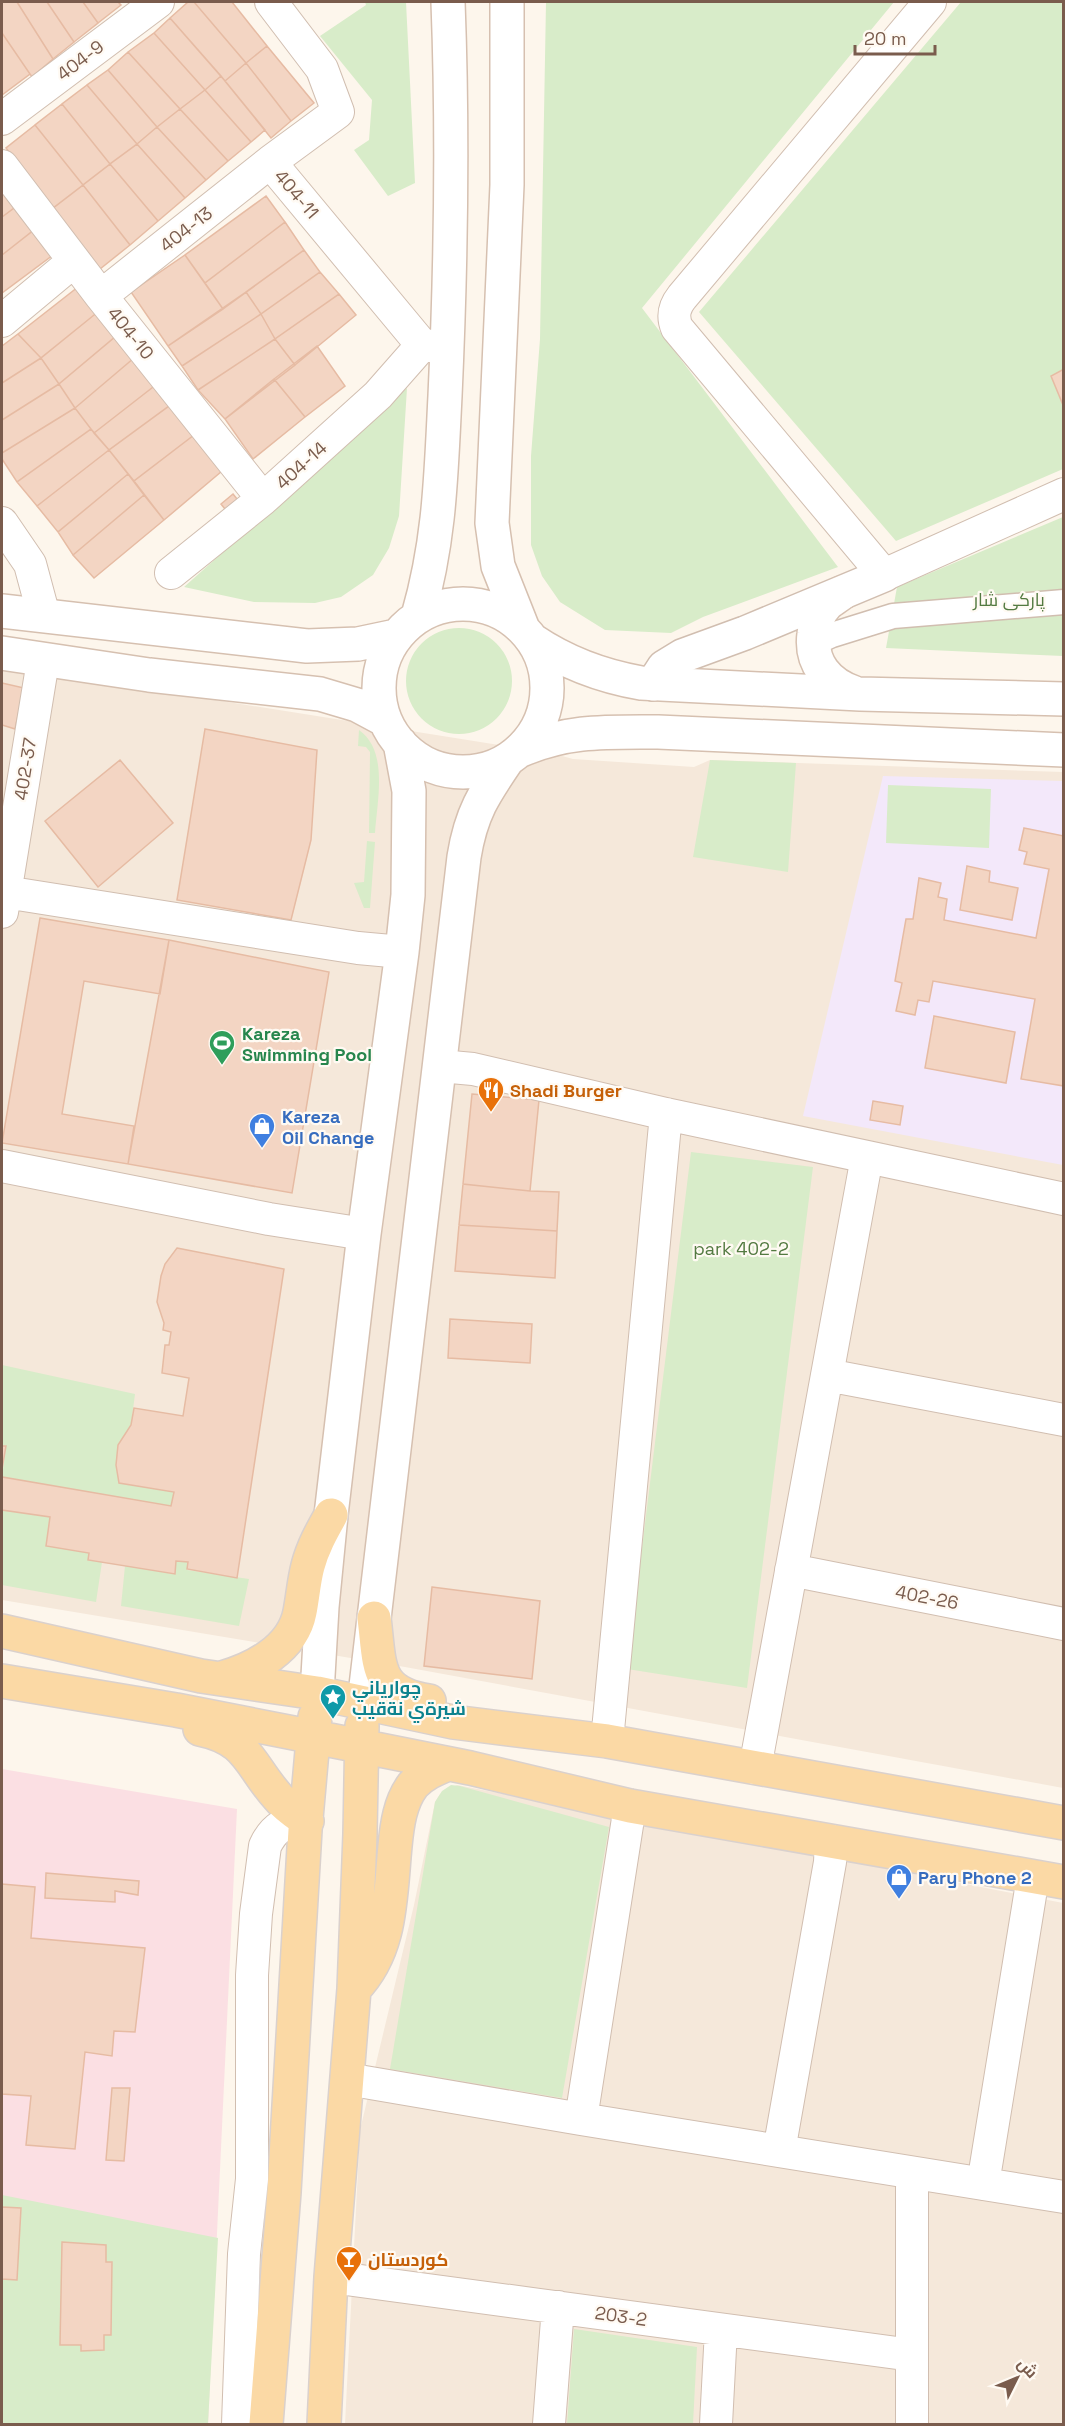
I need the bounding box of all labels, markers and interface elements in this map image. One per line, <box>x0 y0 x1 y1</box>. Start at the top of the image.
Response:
scale bar <box>855 18 934 56</box>
text: 20 m <box>864 27 907 50</box>
street label: 404-9 <box>52 35 108 85</box>
street label: 404-11 <box>270 165 324 223</box>
street label: 404-13 <box>155 201 217 257</box>
street label: 404-10 <box>103 302 159 364</box>
street label: 404-14 <box>271 436 331 494</box>
park label: پارکی شار <box>972 588 1045 612</box>
street label: 402-37 <box>9 736 41 802</box>
place label: Kareza Swimming Pool <box>242 1022 372 1066</box>
sports icon: Kareza Swimming Pool <box>207 1028 237 1066</box>
restaurant icon: Shadi Burger <box>476 1075 506 1113</box>
place label: Shadi Burger <box>510 1079 622 1102</box>
place label: Kareza Oil Change <box>282 1105 374 1149</box>
shop icon: Kareza Oil Change <box>247 1111 277 1149</box>
park label: park 402-2 <box>693 1237 789 1260</box>
street label: 402-26 <box>894 1580 960 1614</box>
place label: چوارياني شيرةي نةقيب <box>352 1676 466 1723</box>
place icon: چوارياني شيرةي نةقيب <box>318 1682 348 1720</box>
shop icon: Pary Phone 2 <box>884 1862 914 1900</box>
place label: Pary Phone 2 <box>918 1866 1032 1889</box>
bar icon: كوردستان <box>334 2244 364 2282</box>
place label: كوردستان <box>368 2248 448 2271</box>
street label: 203-2 <box>593 2301 649 2331</box>
north arrow <box>987 2348 1047 2408</box>
text: ش <box>1013 2353 1042 2383</box>

